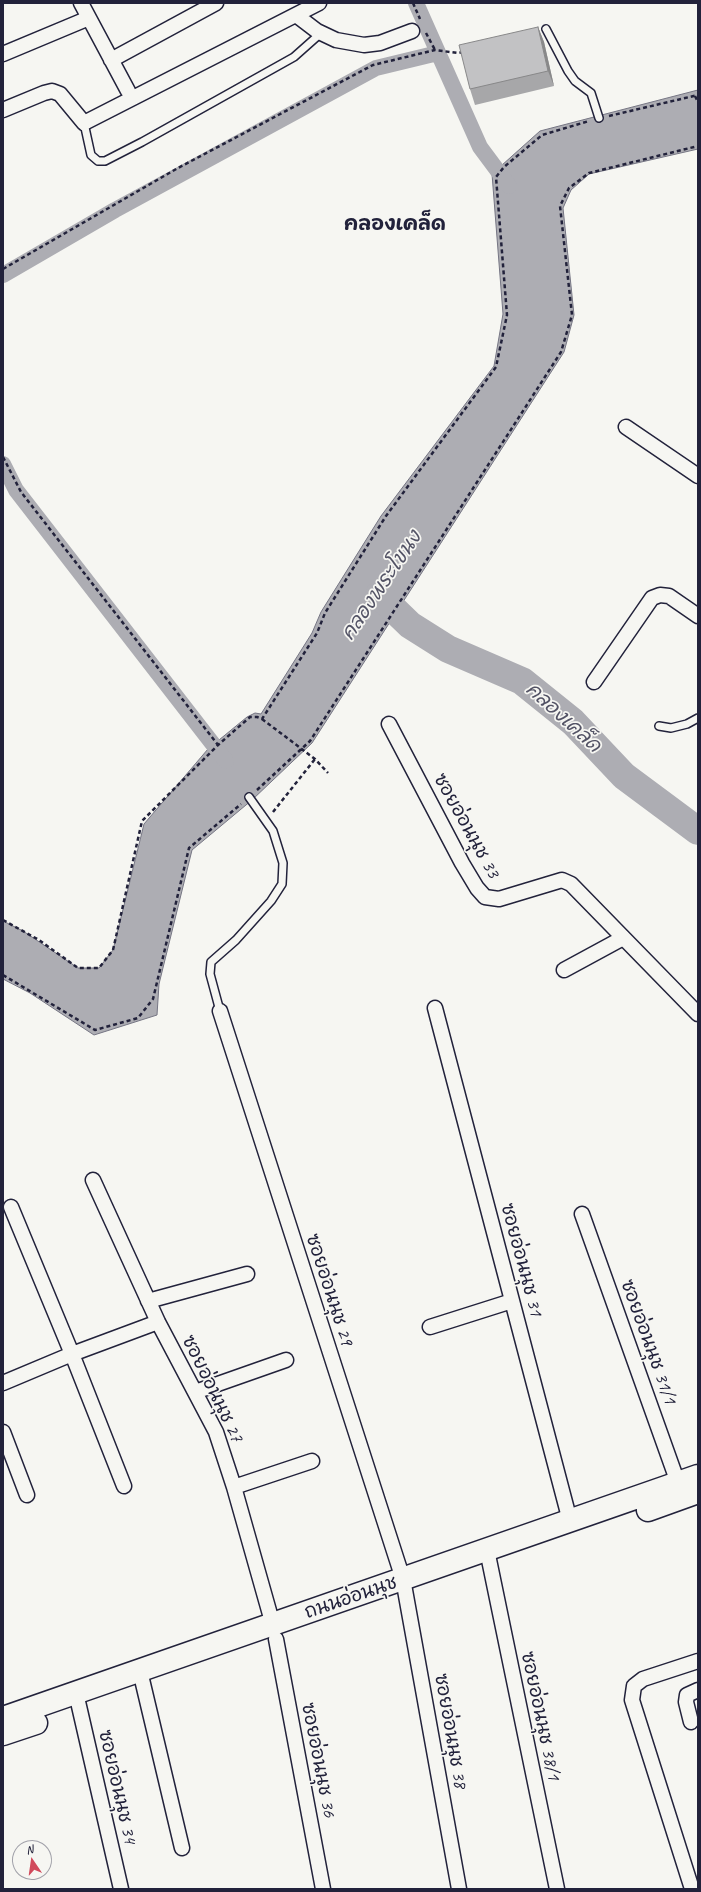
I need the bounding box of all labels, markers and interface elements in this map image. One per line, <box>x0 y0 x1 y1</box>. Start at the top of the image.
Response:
district label: คลองเคล็ด <box>344 213 446 237</box>
water label: คลองพระโขนง <box>337 527 427 645</box>
water label: คลองเคล็ด <box>520 678 606 758</box>
street label: ซอยอ่อนนุช 33 <box>428 770 504 882</box>
street label: ซอยอ่อนนุช 31 <box>495 1201 547 1319</box>
street label: ซอยอ่อนนุช 29 <box>300 1231 358 1349</box>
street label: ซอยอ่อนนุช 31/1 <box>615 1277 681 1407</box>
street label: ซอยอ่อนนุช 27 <box>176 1332 248 1446</box>
street label: ถนนอ่อนนุช <box>302 1572 400 1624</box>
street label: ซอยอ่อนนุช 38/1 <box>515 1650 565 1782</box>
street label: ซอยอ่อนนุช 38 <box>429 1672 471 1790</box>
street label: ซอยอ่อนนุช 36 <box>296 1701 340 1819</box>
street label: ซอยอ่อนนุช 34 <box>93 1728 141 1846</box>
north arrow <box>12 1840 52 1880</box>
text: N <box>25 1842 34 1857</box>

